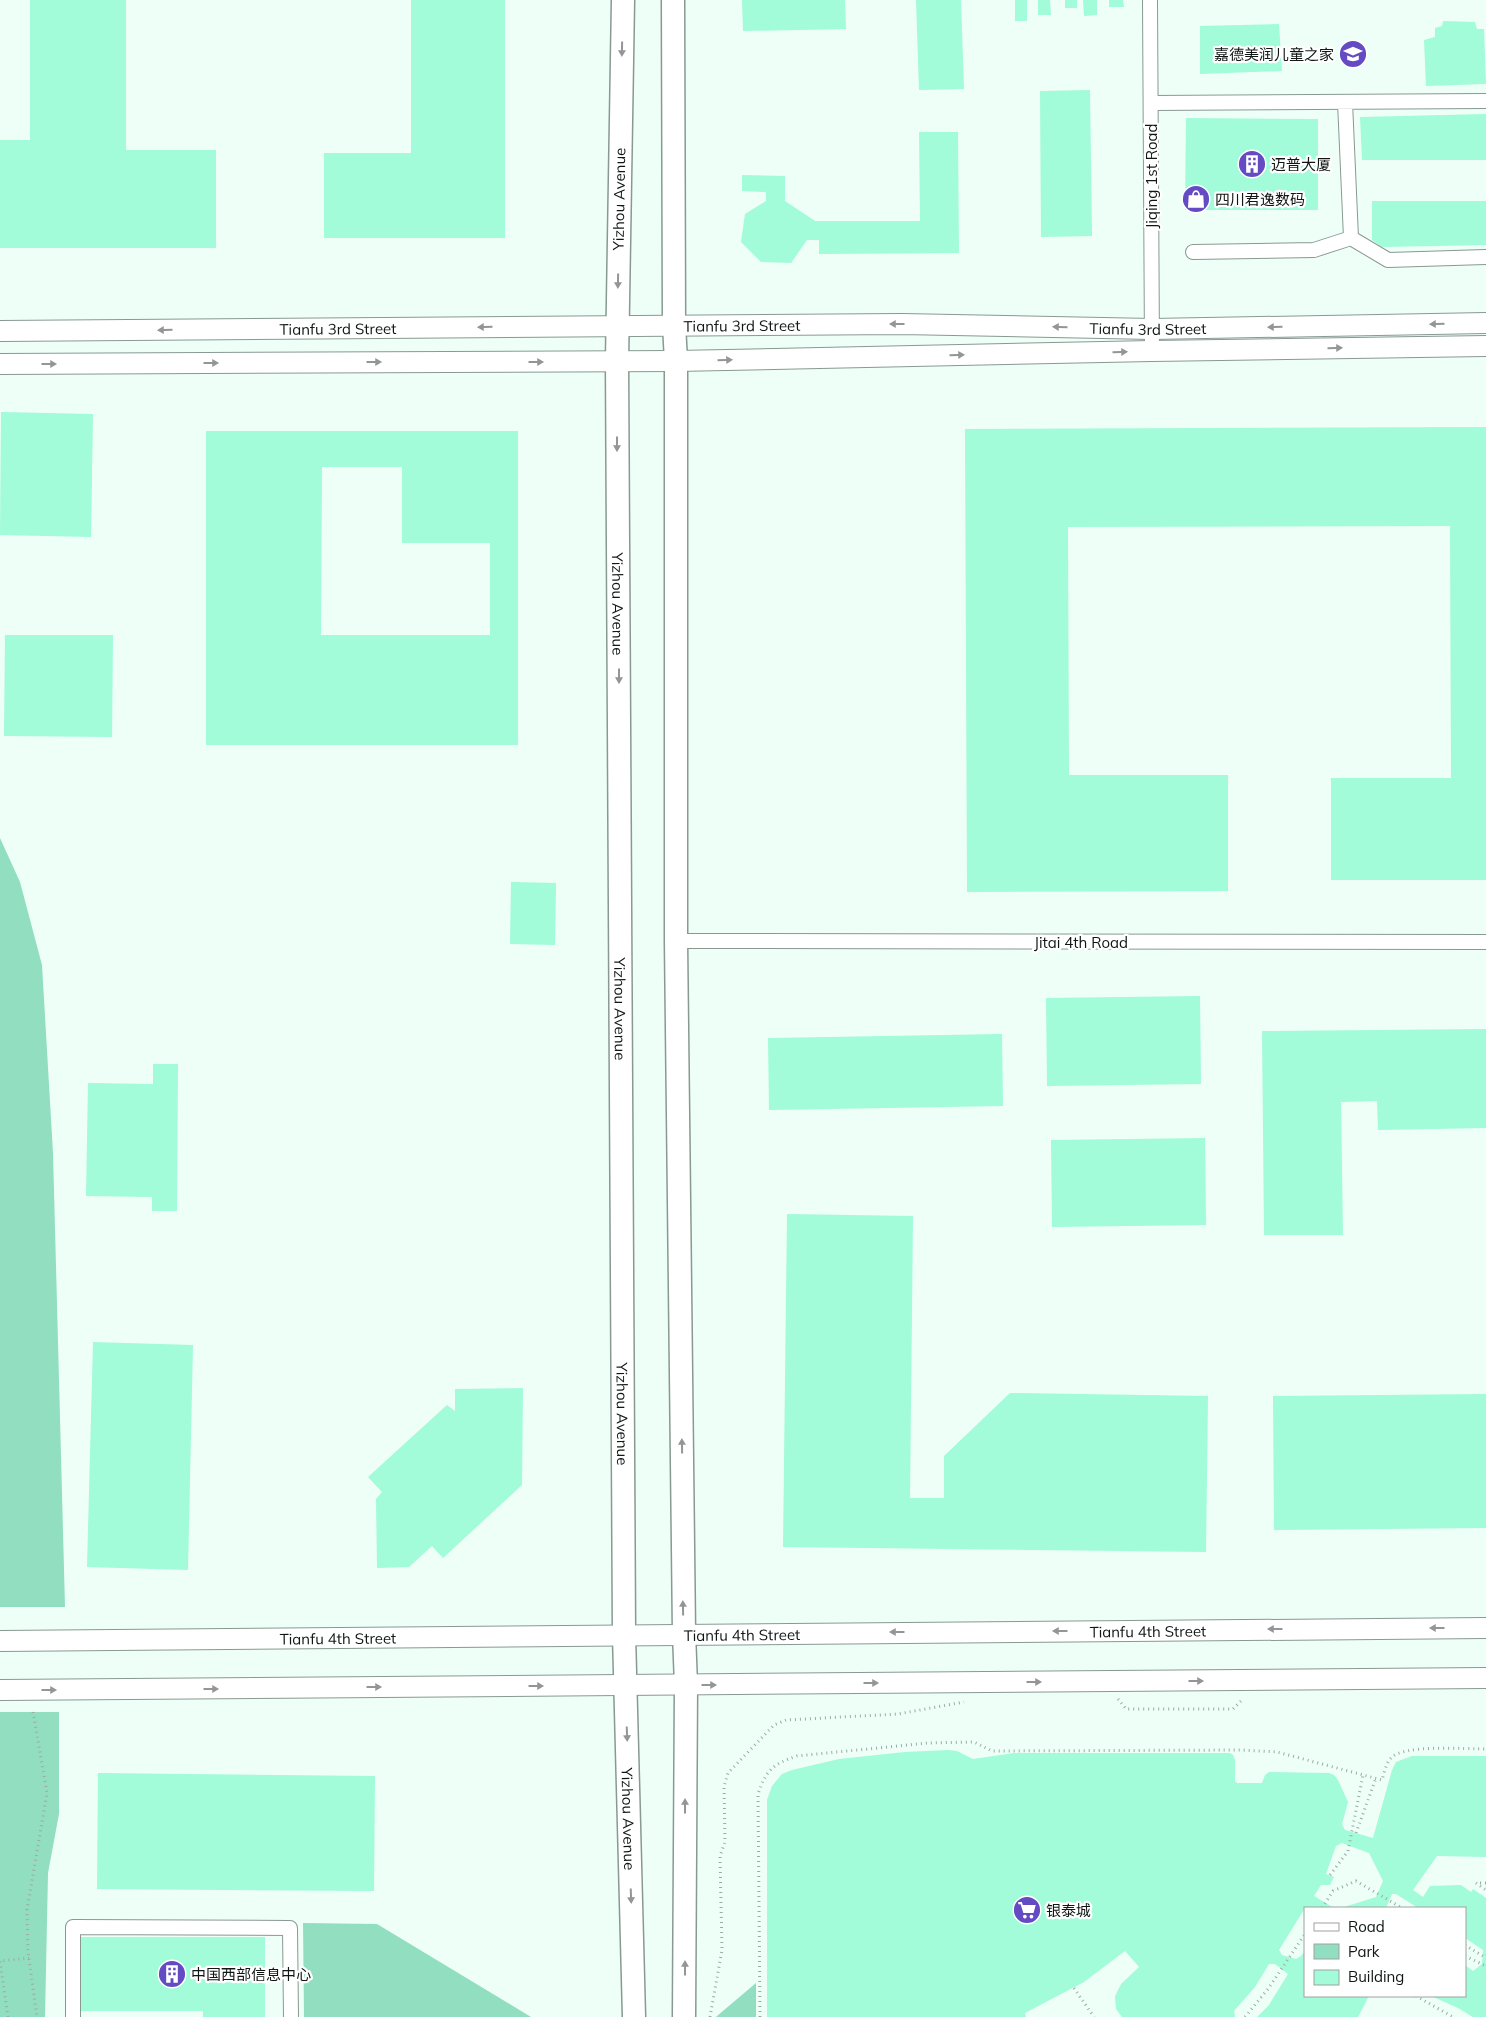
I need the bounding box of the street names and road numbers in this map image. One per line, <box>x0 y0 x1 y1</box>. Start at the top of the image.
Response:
street label: Jiqing 1st Road <box>1142 123 1161 229</box>
street label: Yizhou Avenue <box>609 148 629 251</box>
street label: Tianfu 3rd Street <box>683 315 801 335</box>
street label: Tianfu 3rd Street <box>279 318 397 338</box>
street label: Tianfu 3rd Street <box>1089 318 1207 339</box>
street label: Yizhou Avenue <box>609 552 628 655</box>
street label: Jitai 4th Road <box>1034 933 1128 952</box>
street label: Yizhou Avenue <box>611 957 630 1060</box>
street label: Yizhou Avenue <box>613 1362 633 1465</box>
street label: Tianfu 4th Street <box>1090 1621 1206 1641</box>
street label: Tianfu 4th Street <box>684 1624 800 1645</box>
street label: Tianfu 4th Street <box>280 1628 396 1648</box>
street label: Yizhou Avenue <box>618 1766 640 1870</box>

